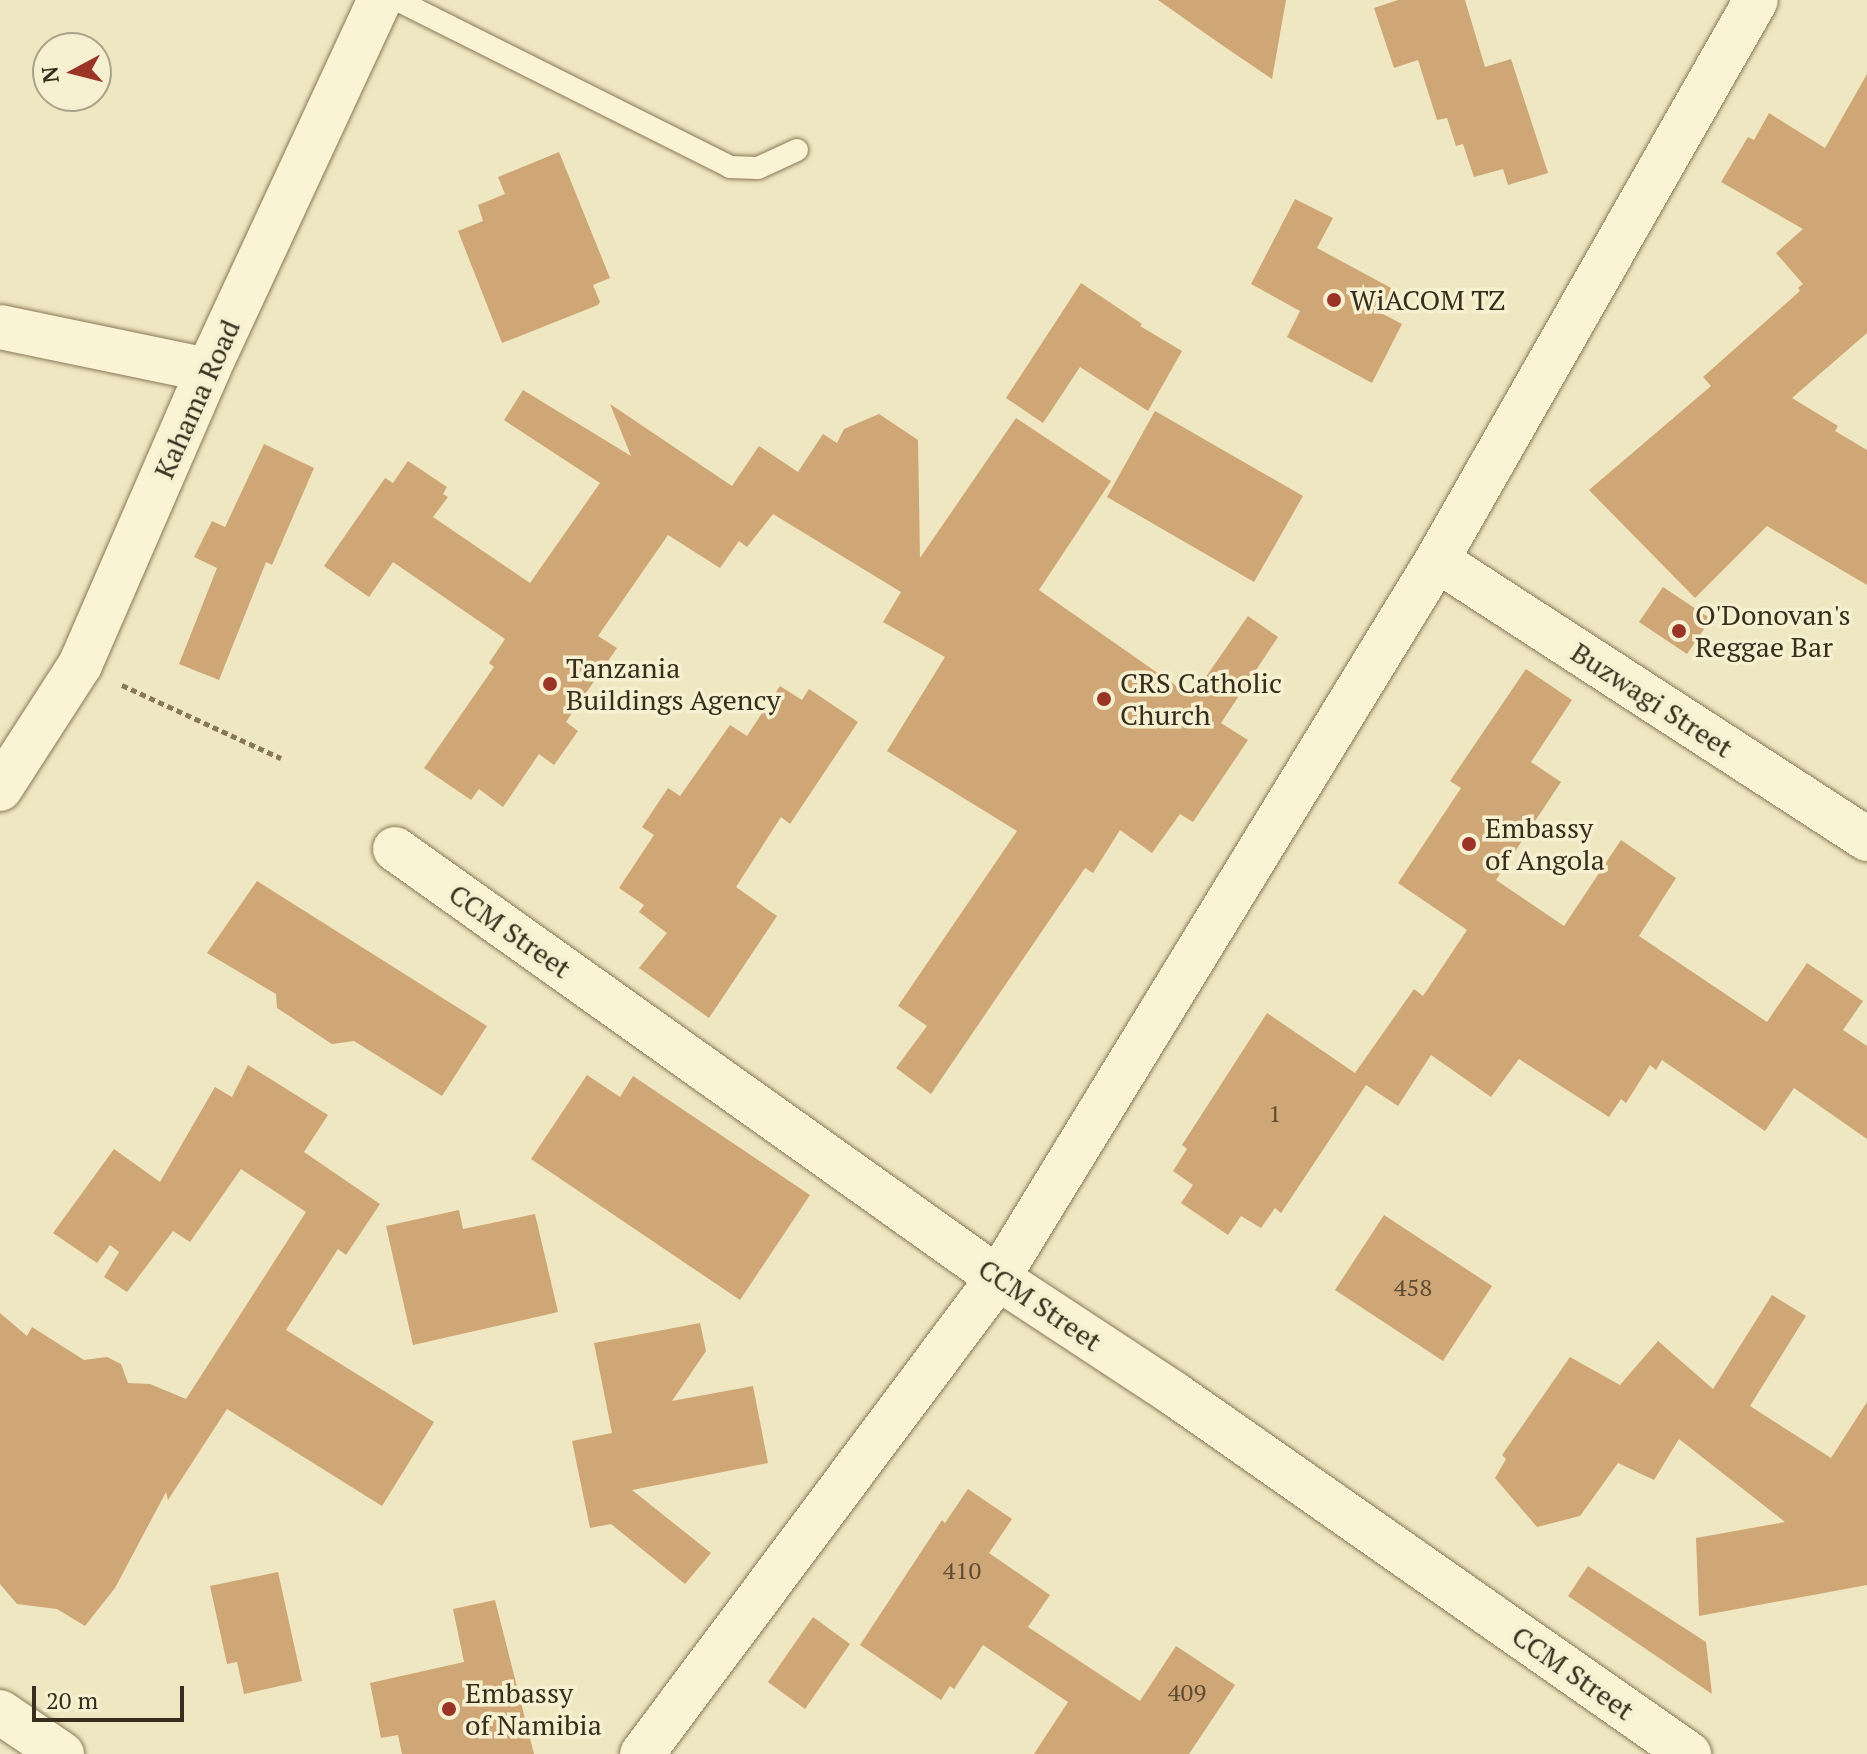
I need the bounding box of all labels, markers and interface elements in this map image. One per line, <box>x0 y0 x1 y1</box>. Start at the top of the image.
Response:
north arrow <box>32 32 112 112</box>
text: N <box>34 65 65 85</box>
place label: WiACOM TZ <box>1350 283 1505 317</box>
marker: WiACOM TZ <box>1325 291 1343 309</box>
street label: Kahama Road <box>147 314 247 484</box>
place label: O'Donovan's Reggae Bar <box>1695 598 1851 664</box>
marker: O'Donovan's Reggae Bar <box>1670 622 1688 640</box>
street label: Buzwagi Street <box>1565 635 1739 765</box>
place label: Tanzania Buildings Agency <box>566 651 781 717</box>
place label: CRS Catholic Church <box>1120 666 1282 732</box>
marker: Tanzania Buildings Agency <box>541 675 559 693</box>
marker: CRS Catholic Church <box>1095 690 1113 708</box>
place label: Embassy of Angola <box>1485 811 1605 877</box>
marker: Embassy of Angola <box>1460 835 1478 853</box>
street label: CCM Street <box>443 877 577 985</box>
house number: 1 <box>1269 1100 1281 1128</box>
street label: CCM Street <box>972 1252 1108 1358</box>
house number: 458 <box>1394 1274 1432 1302</box>
house number: 410 <box>943 1557 981 1585</box>
street label: CCM Street <box>1506 1619 1640 1727</box>
scale bar <box>36 1670 188 1720</box>
place label: Embassy of Namibia <box>465 1676 602 1742</box>
house number: 409 <box>1168 1679 1206 1707</box>
text: 20 m <box>46 1684 98 1716</box>
marker: Embassy of Namibia <box>440 1700 458 1718</box>

